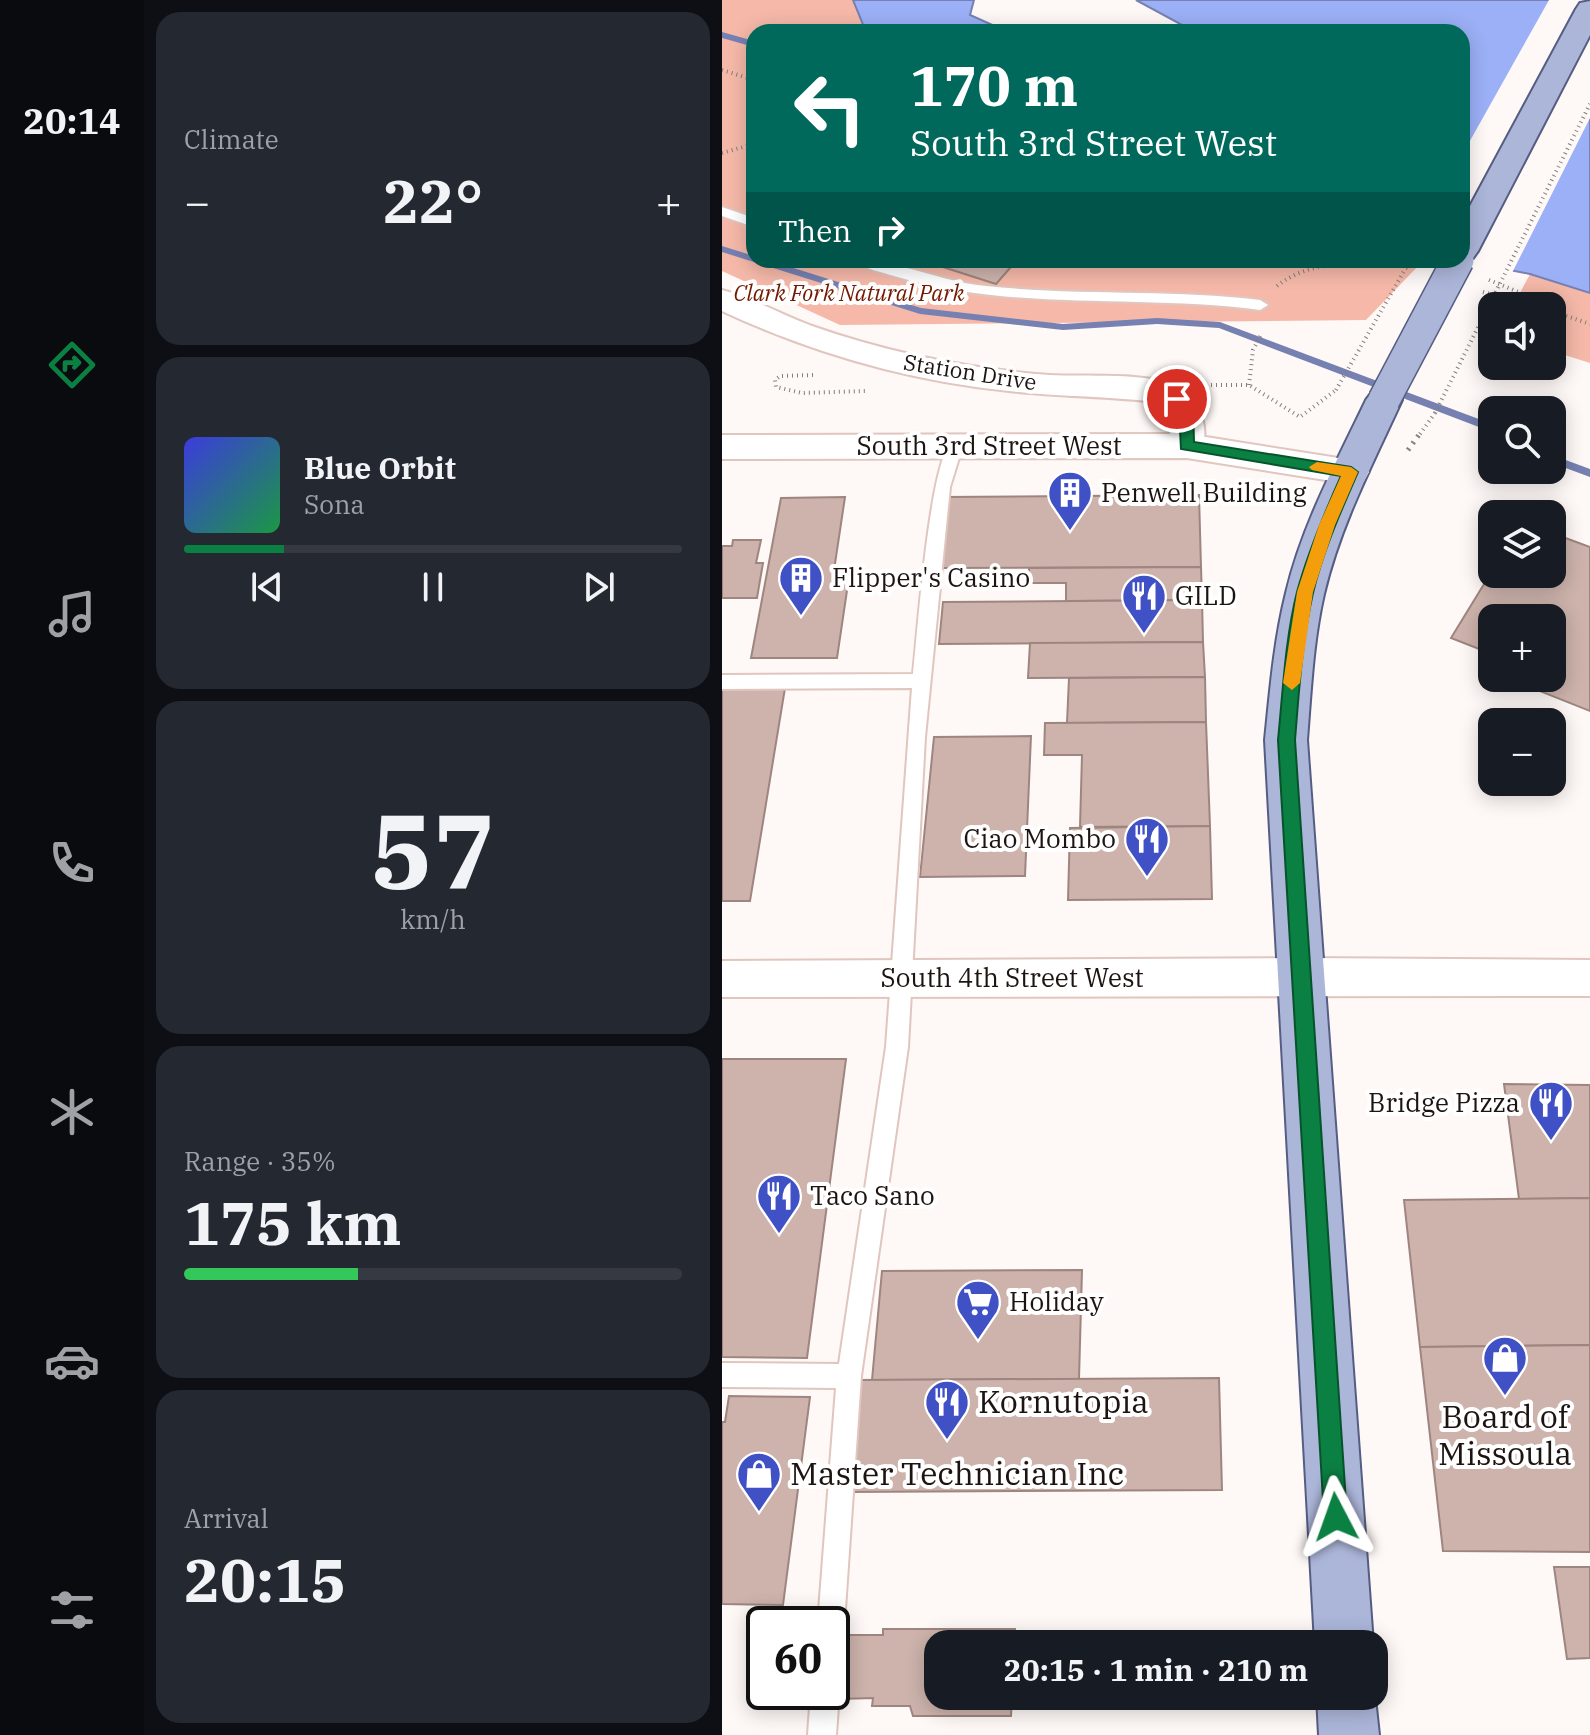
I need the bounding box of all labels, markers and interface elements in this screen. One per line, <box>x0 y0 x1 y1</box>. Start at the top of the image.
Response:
text: 170 m <box>910 49 1078 121</box>
icon: left <box>778 56 882 160</box>
text: 20:14 <box>23 97 121 144</box>
text: South 3rd Street West <box>910 119 1277 166</box>
text: Climate <box>184 122 279 156</box>
text: 22° <box>383 161 483 240</box>
text: − <box>184 173 210 230</box>
text: + <box>656 173 682 230</box>
icon: right <box>868 208 912 252</box>
text: Then <box>778 211 852 250</box>
park label: Clark Fork Natural Park <box>733 278 965 307</box>
map controls <box>1478 292 1566 796</box>
button: sound <box>1478 292 1566 380</box>
icon: directions <box>44 337 100 393</box>
street label: Station Drive <box>901 347 1039 396</box>
pin <box>1143 365 1211 433</box>
icon: arrive <box>1155 377 1199 421</box>
button: search <box>1478 396 1566 484</box>
street label: South 3rd Street West <box>856 428 1122 462</box>
text: Blue Orbit <box>304 448 456 487</box>
building icon: Penwell Building <box>1046 469 1094 532</box>
place label: Penwell Building <box>1101 475 1307 509</box>
text: Sona <box>304 487 365 521</box>
button: layers <box>1478 500 1566 588</box>
building icon: Flipper's Casino <box>777 554 825 617</box>
place label: Flipper's Casino <box>832 560 1030 594</box>
icon: previous <box>245 565 289 609</box>
icon: pause <box>411 565 455 609</box>
icon: next <box>577 565 621 609</box>
restaurant icon: GILD <box>1120 572 1168 635</box>
place label: GILD <box>1175 578 1237 612</box>
icon: music <box>44 586 100 642</box>
button: + <box>1478 604 1566 692</box>
button: − <box>1478 708 1566 796</box>
text: 57 <box>371 782 495 918</box>
restaurant icon: Ciao Mombo <box>1123 815 1171 878</box>
place label: Ciao Mombo <box>963 821 1116 855</box>
icon: phone <box>44 835 100 891</box>
text: km/h <box>400 902 466 936</box>
street label: South 4th Street West <box>880 960 1144 994</box>
restaurant icon: Bridge Pizza <box>1527 1079 1575 1142</box>
icon: climate <box>44 1084 100 1140</box>
place label: Bridge Pizza <box>1368 1085 1520 1119</box>
text: Range · 35% <box>184 1144 336 1178</box>
restaurant icon: Taco Sano <box>755 1172 803 1235</box>
place label: Taco Sano <box>810 1178 935 1212</box>
text: 175 km <box>184 1183 402 1262</box>
supermarket icon: Holiday <box>954 1278 1002 1341</box>
place label: Holiday <box>1009 1284 1104 1318</box>
icon: car <box>44 1333 100 1389</box>
shop icon: Board of Missoula <box>1481 1334 1529 1397</box>
restaurant icon: Kornutopia <box>923 1378 971 1441</box>
place label: Kornutopia <box>978 1380 1149 1422</box>
place label: Board of Missoula <box>1438 1395 1572 1474</box>
shop icon: Master Technician Inc <box>735 1450 783 1513</box>
place label: Master Technician Inc <box>790 1452 1124 1494</box>
position arrow <box>1294 1475 1378 1559</box>
text: Arrival <box>184 1501 269 1535</box>
text: 20:15 <box>184 1540 346 1619</box>
icon: filters <box>44 1582 100 1638</box>
speed limit sign: 60 <box>746 1606 850 1710</box>
text: 20:15 · 1 min · 210 m <box>1004 1650 1308 1689</box>

